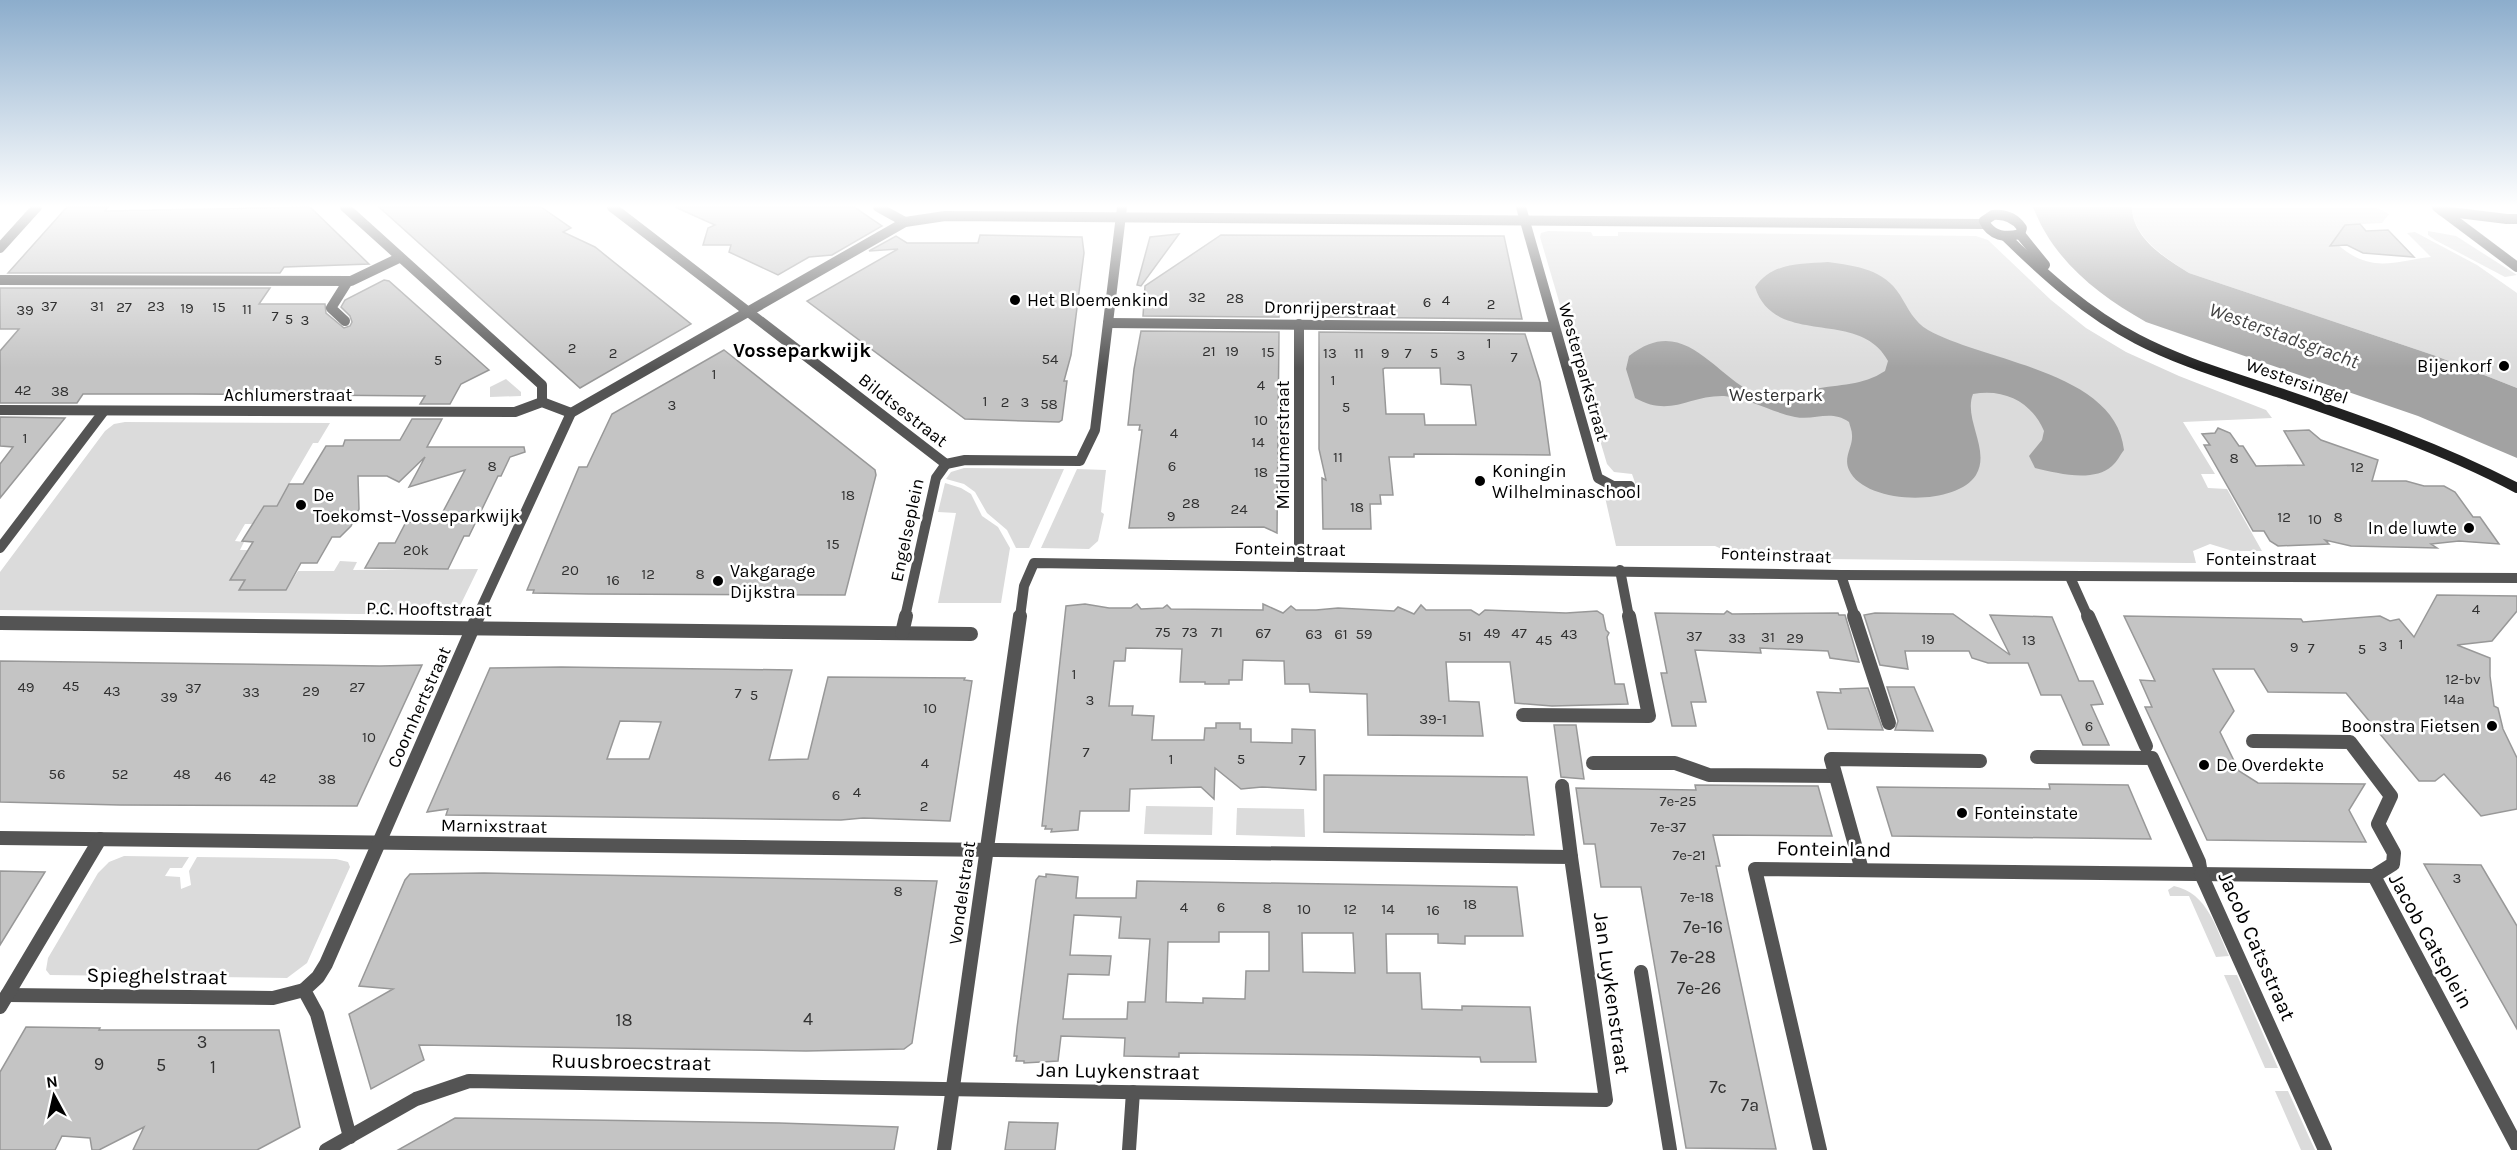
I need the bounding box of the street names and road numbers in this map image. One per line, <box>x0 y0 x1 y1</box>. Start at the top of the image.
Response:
street label: Dronrijperstraat <box>1264 296 1397 320</box>
street label: Westerparkstraat <box>1554 300 1614 444</box>
street label: Westersingel <box>2243 353 2351 409</box>
street label: Bildtsestraat <box>854 368 952 452</box>
street label: Midlumerstraat <box>1272 380 1294 510</box>
street label: Achlumerstraat <box>224 384 352 406</box>
street label: Engelseplein <box>885 476 929 584</box>
street label: Fonteinstraat <box>1234 537 1346 561</box>
street label: Fonteinstraat <box>1720 542 1832 568</box>
street label: Fonteinstraat <box>2205 548 2317 570</box>
street label: P.C. Hooftstraat <box>366 597 492 621</box>
street label: Coornhertstraat <box>382 643 456 771</box>
street label: Marnixstraat <box>441 814 548 838</box>
street label: Fonteinland <box>1776 836 1892 862</box>
street label: Vondelstraat <box>944 839 980 946</box>
street label: Jacob Catsstraat <box>2213 868 2301 1024</box>
street label: Jacob Catsplein <box>2384 869 2478 1013</box>
street label: Jan Luykenstraat <box>1589 911 1635 1075</box>
street label: Spieghelstraat <box>86 963 228 989</box>
street label: Ruusbroecstraat <box>551 1049 711 1075</box>
street label: Jan Luykenstraat <box>1036 1058 1200 1084</box>

